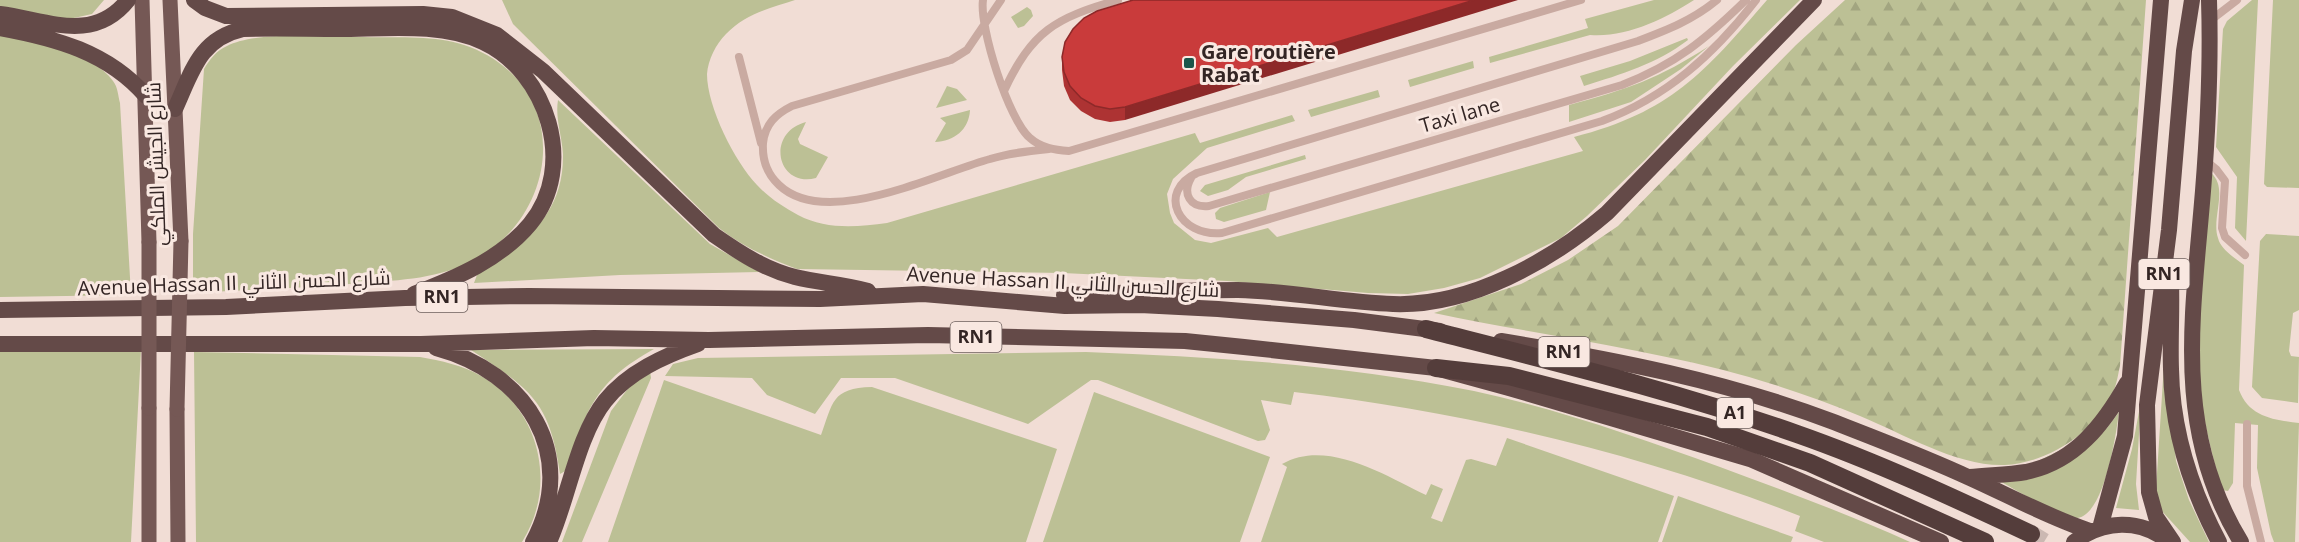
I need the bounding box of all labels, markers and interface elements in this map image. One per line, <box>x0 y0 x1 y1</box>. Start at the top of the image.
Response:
place label: Gare routière Rabat <box>1201 38 1336 88</box>
marker: Gare routière Rabat <box>1182 56 1196 70</box>
street label: شارع الجيش الملكي <box>139 81 175 247</box>
street label: Taxi lane <box>1416 90 1503 139</box>
road number: RN1 <box>2138 259 2190 289</box>
street label: Avenue Hassan II شارع الحسن الثاني <box>906 260 1220 306</box>
street label: Avenue Hassan II شارع الحسن الثاني <box>77 264 391 304</box>
road number: RN1 <box>416 282 468 312</box>
road number: RN1 <box>950 322 1002 352</box>
road number: RN1 <box>1538 337 1590 367</box>
road number: A1 <box>1717 398 1753 428</box>

